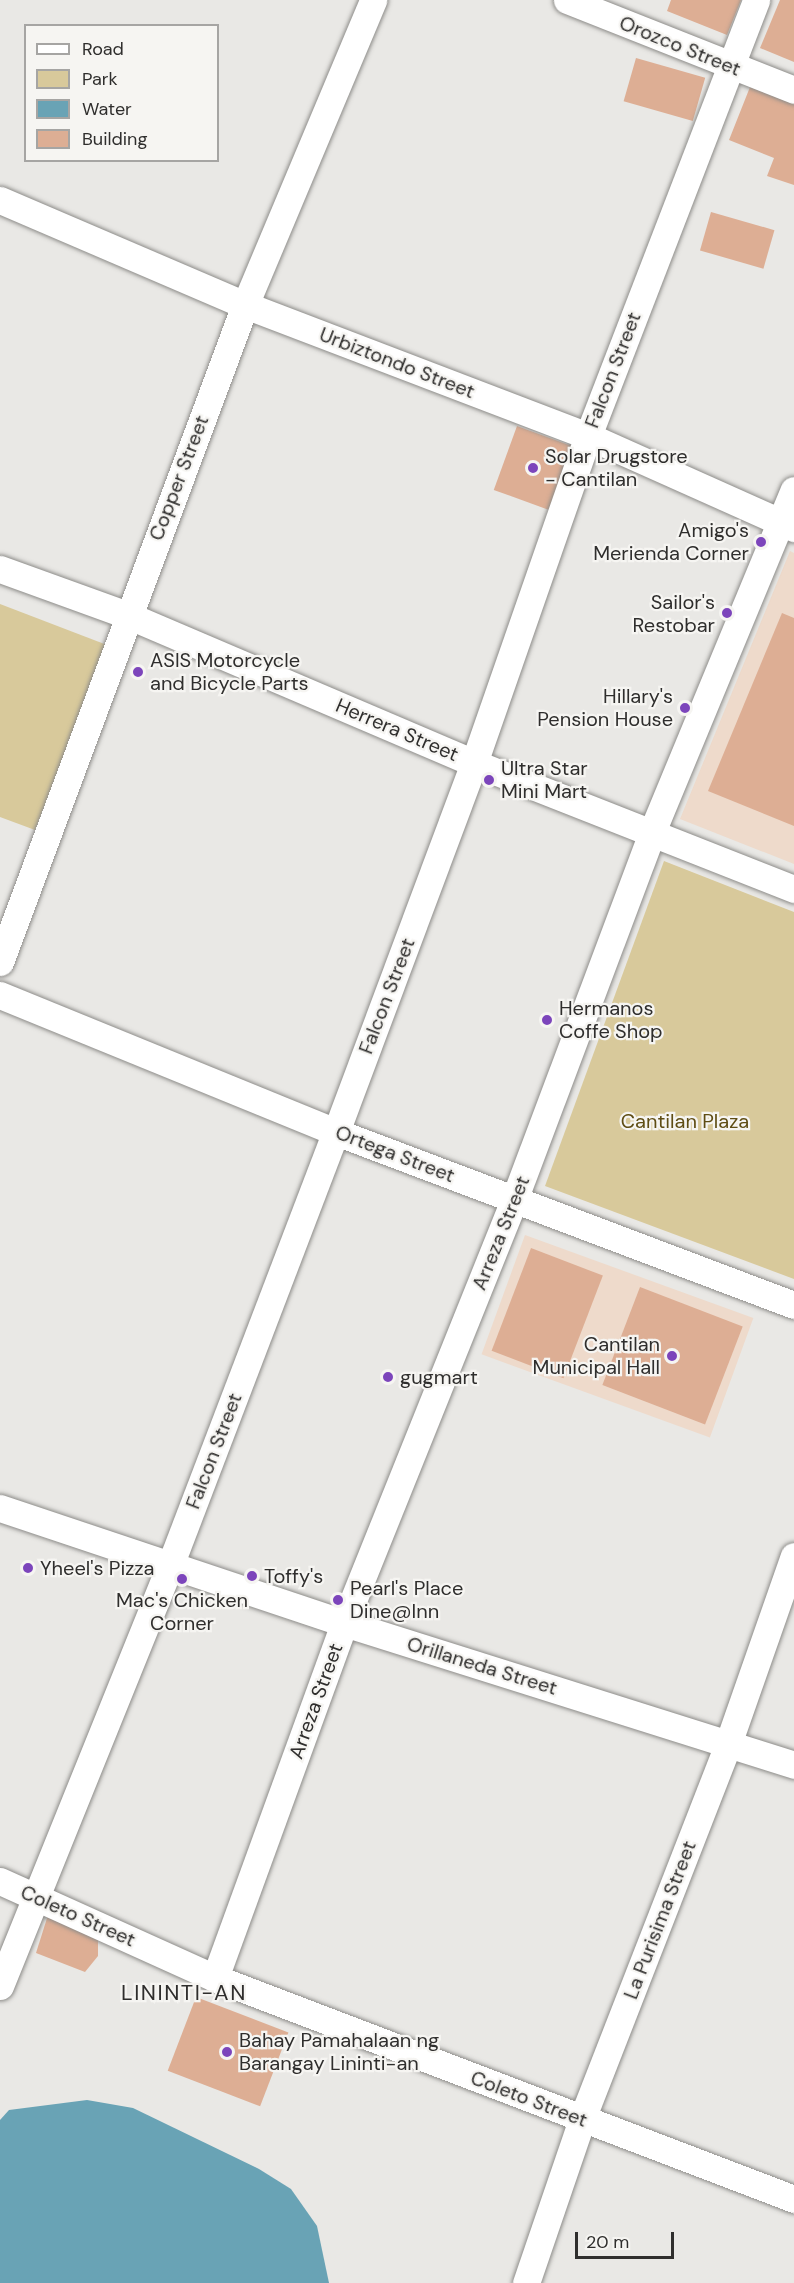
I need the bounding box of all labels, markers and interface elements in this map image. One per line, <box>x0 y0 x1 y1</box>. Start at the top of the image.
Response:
street label: Orozco Street <box>616 11 744 81</box>
legend <box>24 24 219 162</box>
text: Road <box>82 37 124 61</box>
text: Park <box>82 67 118 91</box>
text: Water <box>82 97 132 121</box>
text: Building <box>82 127 147 151</box>
street label: Falcon Street <box>580 309 646 431</box>
street label: Urbiztondo Street <box>316 322 478 404</box>
street label: Copper Street <box>144 412 214 544</box>
place label: Solar Drugstore - Cantilan <box>545 444 688 491</box>
marker: Solar Drugstore - Cantilan <box>526 461 540 475</box>
place label: Amigo's Merienda Corner <box>593 518 749 565</box>
marker: Amigo's Merienda Corner <box>754 535 768 549</box>
place label: Sailor's Restobar <box>633 590 715 637</box>
marker: Sailor's Restobar <box>720 606 734 620</box>
place label: ASIS Motorcycle and Bicycle Parts <box>150 648 309 695</box>
marker: ASIS Motorcycle and Bicycle Parts <box>131 665 145 679</box>
place label: Hillary's Pension House <box>537 684 673 731</box>
street label: Herrera Street <box>332 693 462 767</box>
marker: Hillary's Pension House <box>678 701 692 715</box>
place label: Ultra Star Mini Mart <box>501 756 588 803</box>
marker: Ultra Star Mini Mart <box>482 773 496 787</box>
street label: Falcon Street <box>354 935 420 1057</box>
place label: Hermanos Coffe Shop <box>559 996 663 1043</box>
marker: Hermanos Coffe Shop <box>540 1013 554 1027</box>
park label: Cantilan Plaza <box>621 1109 749 1133</box>
street label: Ortega Street <box>332 1120 458 1188</box>
street label: Arreza Street <box>467 1172 535 1294</box>
place label: Cantilan Municipal Hall <box>533 1332 660 1379</box>
marker: Cantilan Municipal Hall <box>665 1349 679 1363</box>
place label: gugmart <box>400 1365 478 1389</box>
marker: gugmart <box>381 1370 395 1384</box>
street label: Falcon Street <box>181 1390 247 1512</box>
place label: Yheel's Pizza <box>40 1556 154 1580</box>
marker: Yheel's Pizza <box>21 1561 35 1575</box>
place label: Toffy's <box>264 1564 323 1588</box>
marker: Toffy's <box>245 1569 259 1583</box>
marker: Mac's Chicken Corner <box>175 1572 189 1586</box>
place label: Pearl's Place Dine@Inn <box>350 1576 463 1623</box>
place label: Mac's Chicken Corner <box>116 1588 248 1635</box>
marker: Pearl's Place Dine@Inn <box>331 1593 345 1607</box>
street label: Orillaneda Street <box>404 1632 560 1700</box>
street label: Arreza Street <box>284 1640 348 1762</box>
street label: La Purisima Street <box>619 1837 701 2003</box>
street label: Coleto Street <box>17 1880 139 1952</box>
district label: LININTI-AN <box>121 1980 247 2006</box>
place label: Bahay Pamahalaan ng Barangay Lininti-an <box>239 2028 439 2075</box>
marker: Bahay Pamahalaan ng Barangay Lininti-an <box>220 2045 234 2059</box>
street label: Coleto Street <box>467 2066 591 2132</box>
scale bar <box>578 2220 677 2258</box>
text: 20 m <box>586 2230 629 2254</box>

